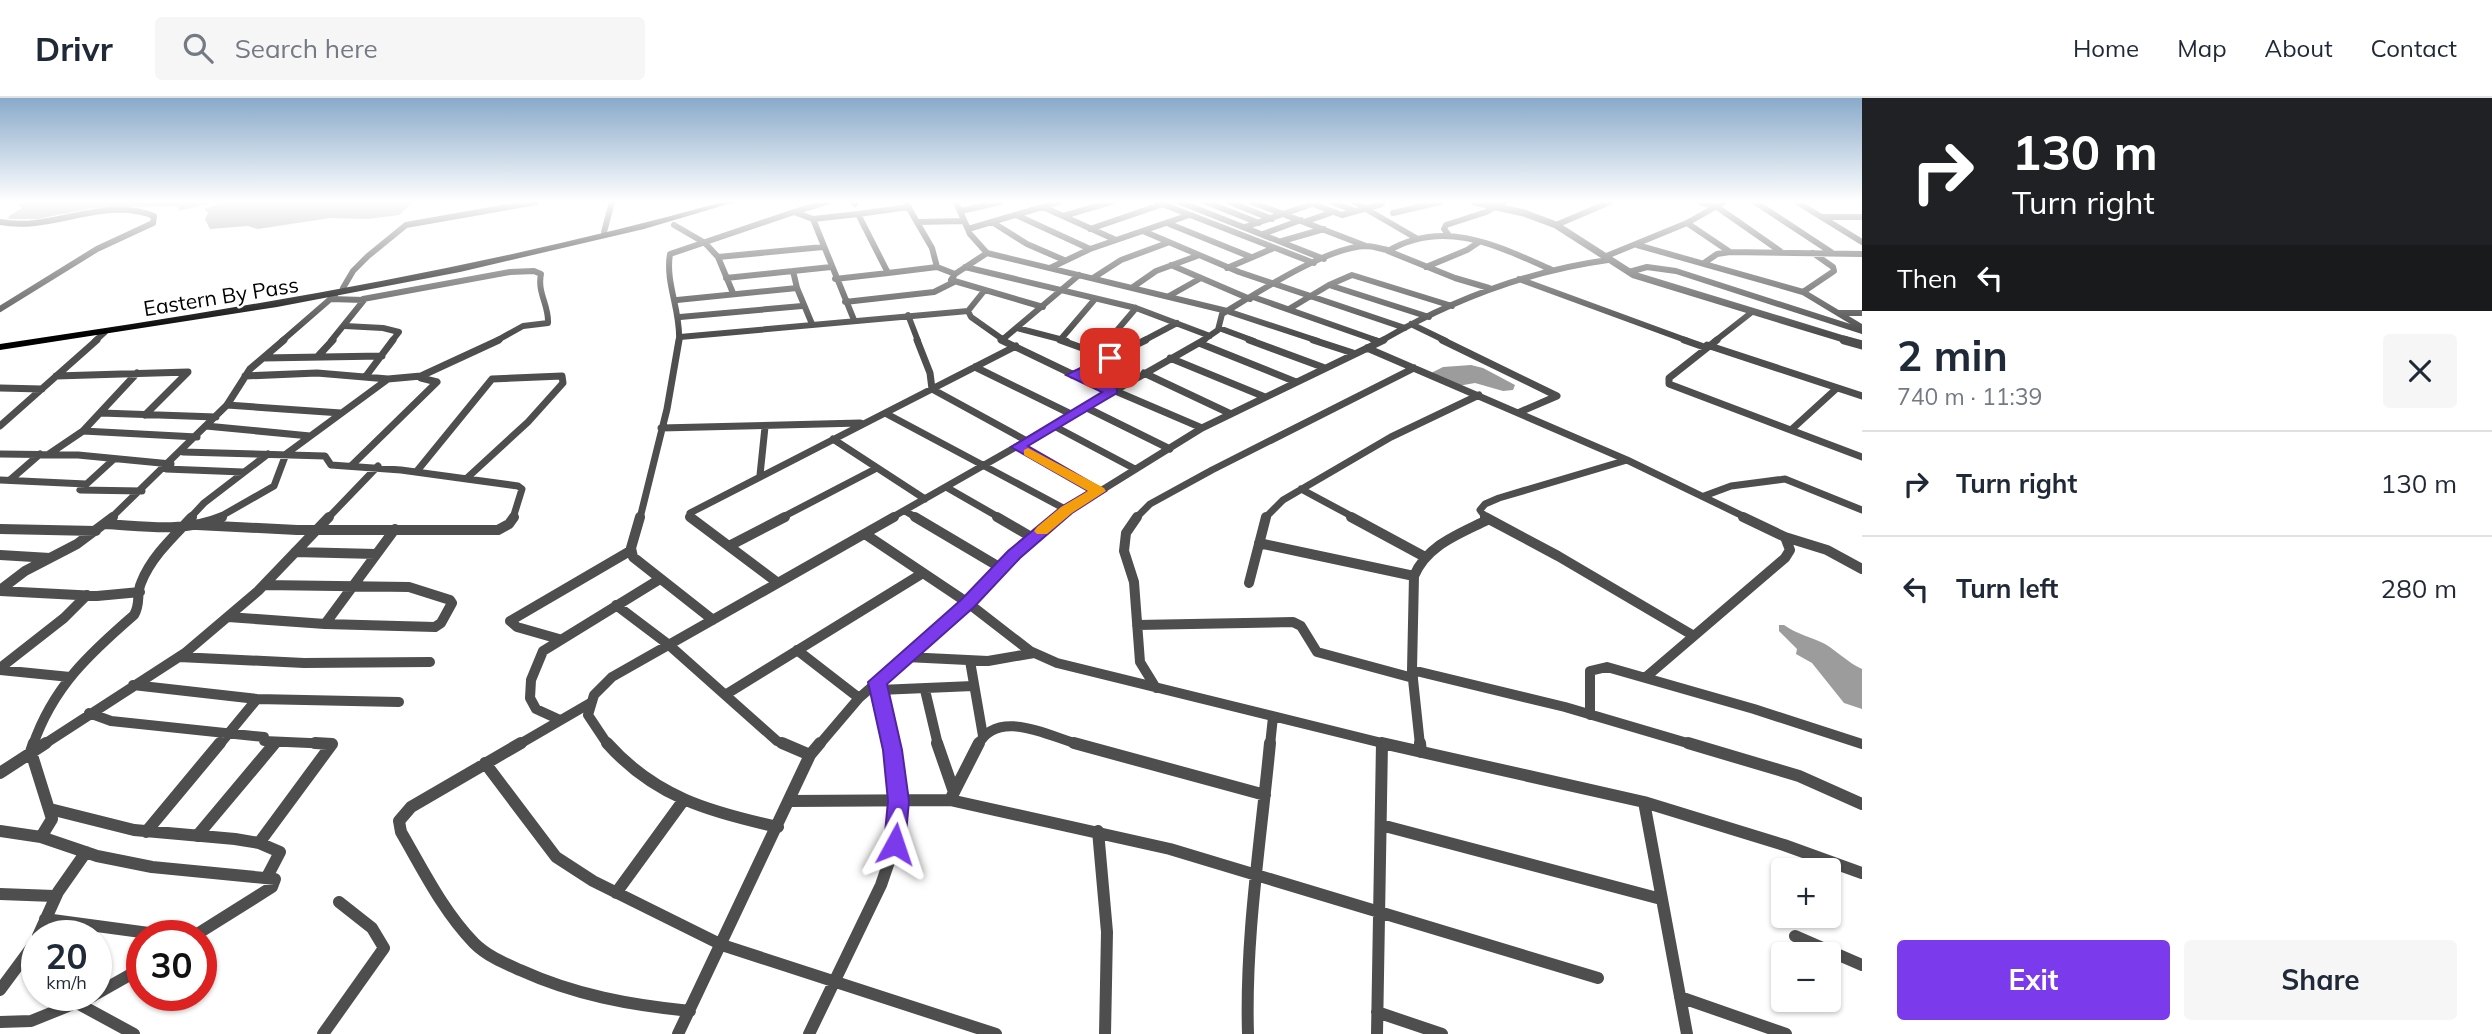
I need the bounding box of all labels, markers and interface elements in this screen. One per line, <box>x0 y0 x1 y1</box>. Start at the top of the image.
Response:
search box <box>155 17 645 80</box>
text: Drivr <box>35 28 113 69</box>
icon: search <box>179 29 217 67</box>
text: Search here <box>235 32 378 65</box>
text: Home <box>2073 33 2139 63</box>
text: Map <box>2177 33 2227 63</box>
text: About <box>2265 33 2333 63</box>
text: Contact <box>2371 33 2457 63</box>
text: 130 m <box>2012 121 2158 182</box>
icon: right <box>1897 126 1988 217</box>
text: Turn right <box>2012 182 2155 222</box>
icon: left <box>1971 259 2009 297</box>
text: Then <box>1897 262 1957 295</box>
street label: Eastern By Pass <box>142 271 300 321</box>
pin <box>1080 328 1140 388</box>
text: 2 min <box>1897 329 2008 382</box>
button: close <box>2383 334 2457 408</box>
icon: arrive <box>1091 339 1129 377</box>
text: 740 m · 11:39 <box>1897 382 2042 411</box>
icon: right <box>1897 465 1935 503</box>
text: Turn right <box>1956 467 2077 500</box>
text: 130 m <box>2381 467 2457 500</box>
icon: left <box>1897 570 1935 608</box>
text: Turn left <box>1956 572 2058 605</box>
text: 280 m <box>2381 572 2457 605</box>
position arrow <box>858 807 932 881</box>
map controls <box>1771 858 1841 1012</box>
button: + <box>1771 858 1841 928</box>
speed limit sign: 30 <box>126 920 217 1011</box>
text: 20 <box>45 934 88 978</box>
button: Exit <box>1897 940 2170 1020</box>
button: Share <box>2184 940 2457 1020</box>
button: − <box>1771 942 1841 1012</box>
text: km/h <box>46 971 87 994</box>

